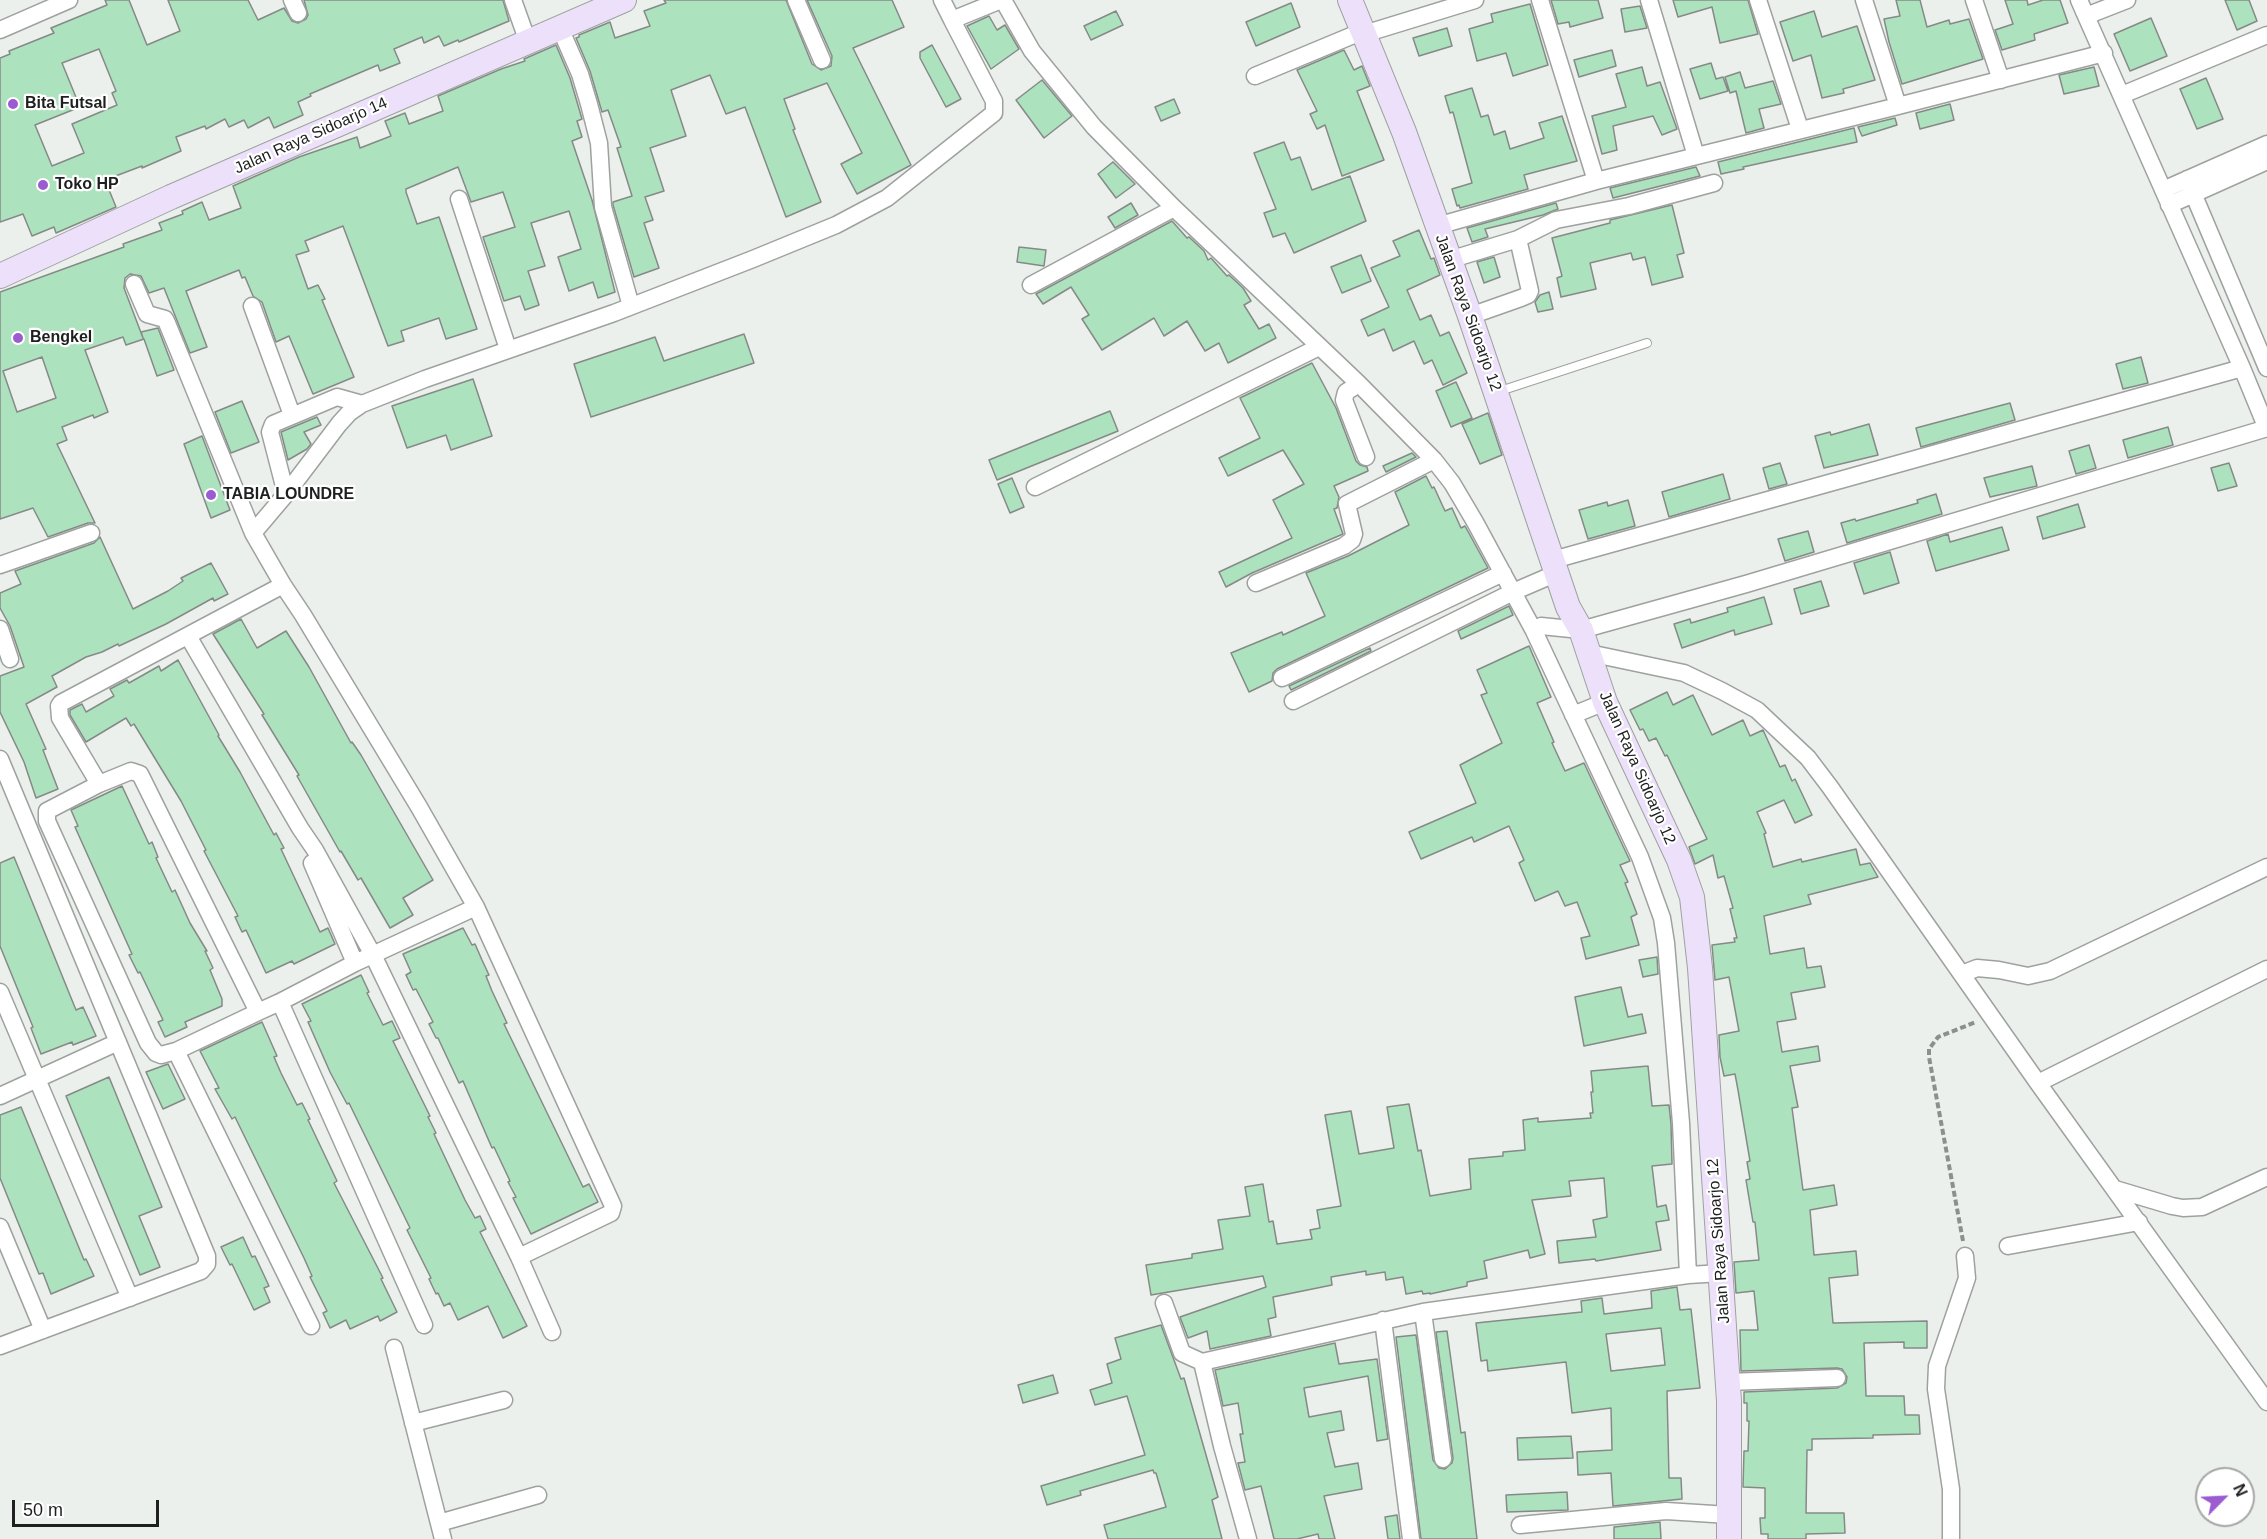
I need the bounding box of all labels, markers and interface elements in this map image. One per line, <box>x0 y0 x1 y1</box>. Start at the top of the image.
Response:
place label: Bita Futsal <box>25 94 107 114</box>
street label: Jalan Raya Sidoarjo 14 <box>232 94 390 178</box>
marker: Bita Futsal <box>6 97 20 111</box>
place label: Toko HP <box>55 175 119 195</box>
marker: Toko HP <box>36 178 50 192</box>
street label: Jalan Raya Sidoarjo 12 <box>1431 232 1505 394</box>
place label: Bengkel <box>30 328 92 348</box>
marker: Bengkel <box>11 331 25 345</box>
place label: TABIA LOUNDRE <box>223 485 354 505</box>
marker: TABIA LOUNDRE <box>204 488 218 502</box>
street label: Jalan Raya Sidoarjo 12 <box>1595 689 1679 847</box>
street label: Jalan Raya Sidoarjo 12 <box>1704 1158 1734 1324</box>
north arrow <box>2195 1467 2255 1527</box>
text: N <box>2230 1482 2250 1499</box>
scale bar <box>15 1488 162 1526</box>
text: 50 m <box>23 1500 63 1520</box>

